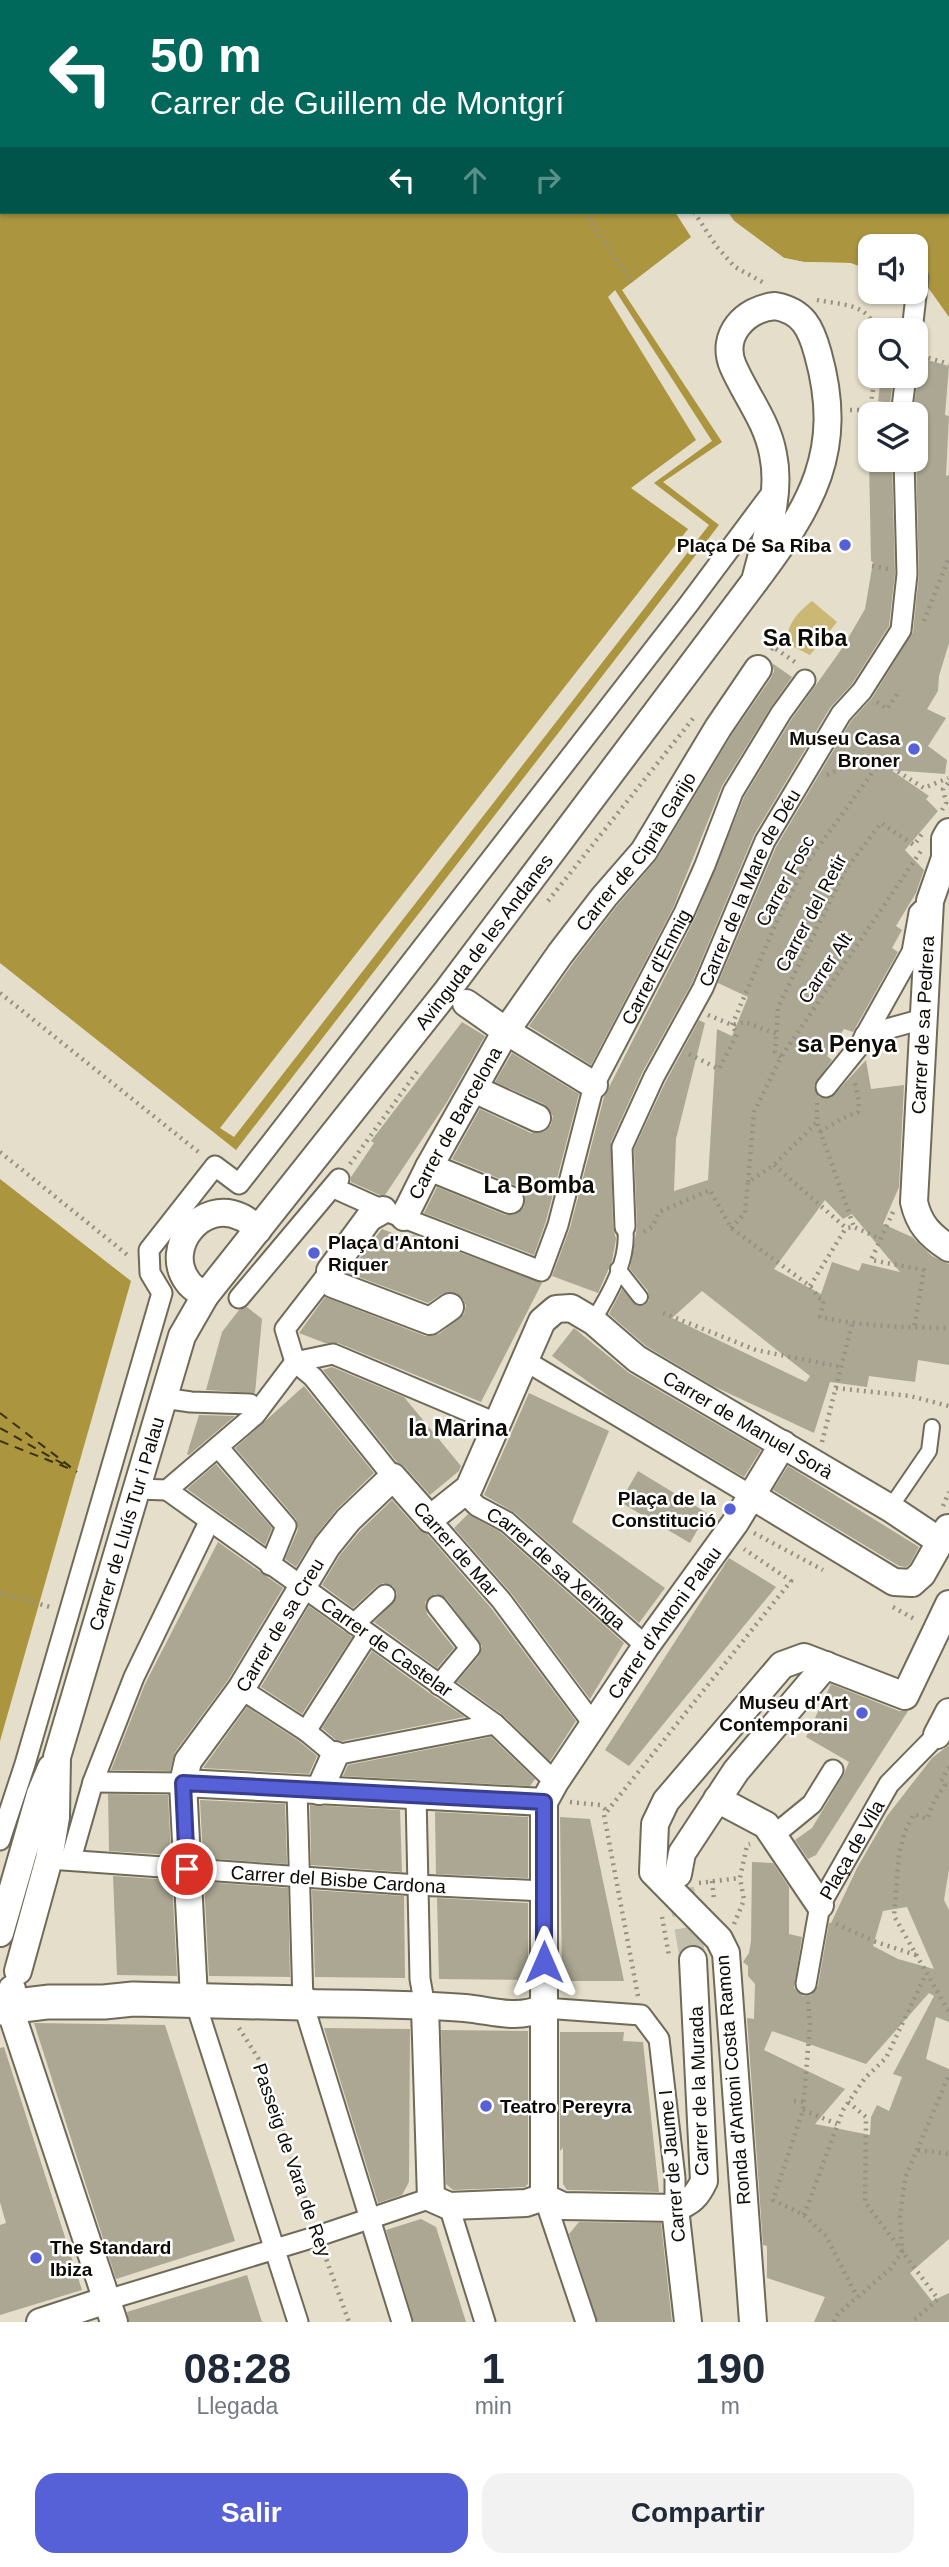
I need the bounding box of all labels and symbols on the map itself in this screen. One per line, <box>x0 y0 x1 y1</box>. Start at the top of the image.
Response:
place label: Plaça De Sa Riba <box>677 535 831 556</box>
marker: Plaça De Sa Riba <box>837 537 853 553</box>
district label: Sa Riba <box>763 625 847 651</box>
place label: Museu Casa Broner <box>789 728 901 771</box>
marker: Museu Casa Broner <box>906 741 922 757</box>
street label: Carrer de Ciprià Garijo <box>571 768 700 935</box>
street label: Carrer de la Mare de Déu <box>694 785 804 990</box>
street label: Carrer Fosc <box>752 832 818 930</box>
street label: Avinguda de les Andanes <box>410 850 557 1033</box>
street label: Carrer del Retir <box>771 850 851 975</box>
street label: Carrer d'Enmig <box>617 906 695 1028</box>
street label: Carrer Alt <box>794 928 857 1007</box>
street label: Carrer de sa Pedrera <box>908 935 938 1115</box>
district label: sa Penya <box>797 1031 897 1057</box>
street label: Carrer de Barcelona <box>404 1042 506 1203</box>
district label: La Bomba <box>483 1172 595 1198</box>
place label: Plaça d'Antoni Riquer <box>328 1232 459 1275</box>
marker: Plaça d'Antoni Riquer <box>306 1245 322 1261</box>
street label: Carrer de Manuel Sorà <box>660 1366 837 1483</box>
street label: Carrer de Lluís Tur i Palau <box>85 1414 168 1633</box>
district label: la Marina <box>408 1415 508 1441</box>
place label: Plaça de la Constitució <box>612 1488 716 1531</box>
street label: Carrer de Mar <box>409 1497 503 1601</box>
marker: Plaça de la Constitució <box>722 1501 738 1517</box>
street label: Carrer de sa Xeringa <box>483 1503 630 1634</box>
street label: Carrer d'Antoni Palau <box>603 1542 725 1703</box>
street label: Carrer de sa Creu <box>231 1554 328 1696</box>
street label: Carrer de Castelar <box>317 1593 457 1701</box>
place label: Museu d'Art Contemporani <box>719 1692 849 1735</box>
marker: Museu d'Art Contemporani <box>854 1705 870 1721</box>
street label: Plaça de Vila <box>815 1796 888 1903</box>
pin <box>157 1839 217 1899</box>
street label: Carrer del Bisbe Cardona <box>230 1861 447 1897</box>
position arrow <box>507 1925 581 1999</box>
street label: Ronda d'Antoni Costa Ramon <box>712 1954 754 2206</box>
street label: Carrer de la Murada <box>686 2005 712 2176</box>
street label: Passeig de Vara de Rey <box>249 2060 335 2260</box>
street label: Carrer de Jaume I <box>655 2089 689 2243</box>
place label: Teatro Pereyra <box>500 2096 632 2117</box>
marker: Teatro Pereyra <box>478 2098 494 2114</box>
place label: The Standard Ibiza <box>50 2237 171 2280</box>
marker: The Standard Ibiza <box>28 2250 44 2266</box>

